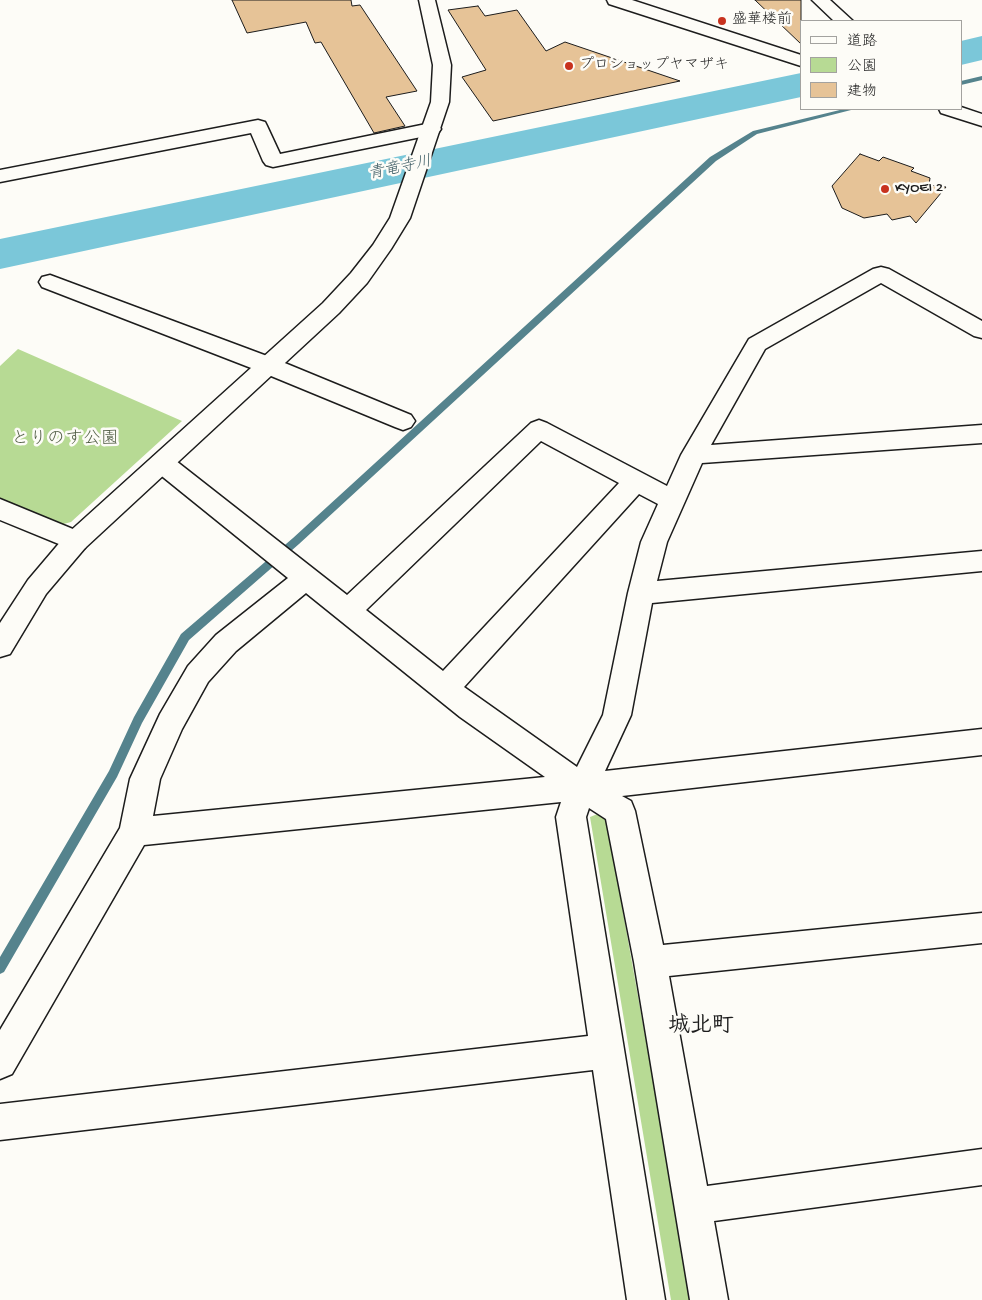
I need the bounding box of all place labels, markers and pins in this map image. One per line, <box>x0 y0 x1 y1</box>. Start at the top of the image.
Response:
place label: 盛華楼前 <box>732 12 792 30</box>
marker: 盛華楼前 <box>716 15 728 27</box>
place label: プロショップヤマザキ <box>579 57 729 75</box>
marker: プロショップヤマザキ <box>563 60 575 72</box>
place label: KYOEI 2 <box>895 180 943 198</box>
marker: KYOEI 2 <box>879 183 891 195</box>

